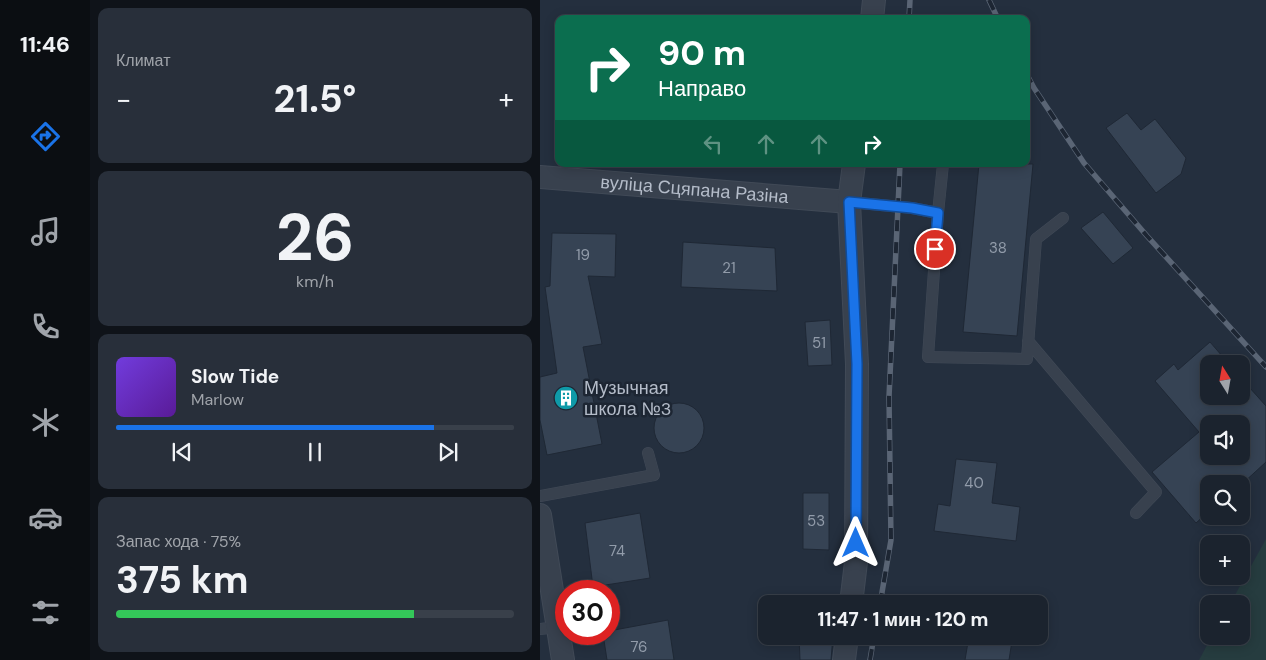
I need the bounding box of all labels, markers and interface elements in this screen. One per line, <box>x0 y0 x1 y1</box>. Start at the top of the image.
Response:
text: 11:46 <box>20 30 70 59</box>
text: 90 m <box>658 30 746 76</box>
icon: right <box>575 35 640 100</box>
text: Климат <box>116 50 170 71</box>
text: 21.5° <box>274 74 356 124</box>
text: Направо <box>658 74 746 103</box>
text: − <box>116 81 131 118</box>
text: + <box>499 81 514 118</box>
icon: directions <box>28 119 63 154</box>
icon: left <box>699 130 727 158</box>
icon: ahead <box>752 130 780 158</box>
icon: ahead <box>805 130 833 158</box>
icon: right <box>858 130 886 158</box>
street label: вуліца Сцяпана Разіна <box>600 170 790 209</box>
text: 26 <box>276 196 354 280</box>
icon: music <box>28 214 63 249</box>
pin <box>914 228 956 270</box>
icon: arrive <box>921 235 949 263</box>
house number: 38 <box>989 238 1007 258</box>
house number: 19 <box>576 245 590 265</box>
house number: 21 <box>722 258 736 278</box>
text: km/h <box>296 271 334 292</box>
icon: phone <box>28 309 63 344</box>
house number: 51 <box>812 333 826 353</box>
north arrow <box>1200 355 1250 405</box>
map controls <box>1200 355 1250 645</box>
text: Slow Tide <box>191 364 279 389</box>
place label: Музычная школа №3 <box>584 376 671 421</box>
building icon: Музычная школа №3 <box>553 385 579 411</box>
text: Marlow <box>191 389 244 410</box>
icon: climate <box>28 405 63 440</box>
button: sound <box>1200 415 1250 465</box>
icon: previous <box>168 438 196 466</box>
icon: pause <box>301 438 329 466</box>
icon: next <box>434 438 462 466</box>
house number: 40 <box>964 473 984 493</box>
button: search <box>1200 475 1250 525</box>
icon: car <box>28 500 63 535</box>
house number: 53 <box>807 511 825 531</box>
position arrow <box>829 516 881 568</box>
text: Запас хода · 75% <box>116 531 241 552</box>
button: + <box>1200 535 1250 585</box>
house number: 74 <box>609 541 625 561</box>
text: 375 km <box>116 555 248 605</box>
speed limit sign: 30 <box>555 580 620 645</box>
icon: filters <box>28 595 63 630</box>
button: − <box>1200 595 1250 645</box>
text: 11:47 · 1 мин · 120 m <box>818 607 988 632</box>
house number: 76 <box>630 637 648 657</box>

